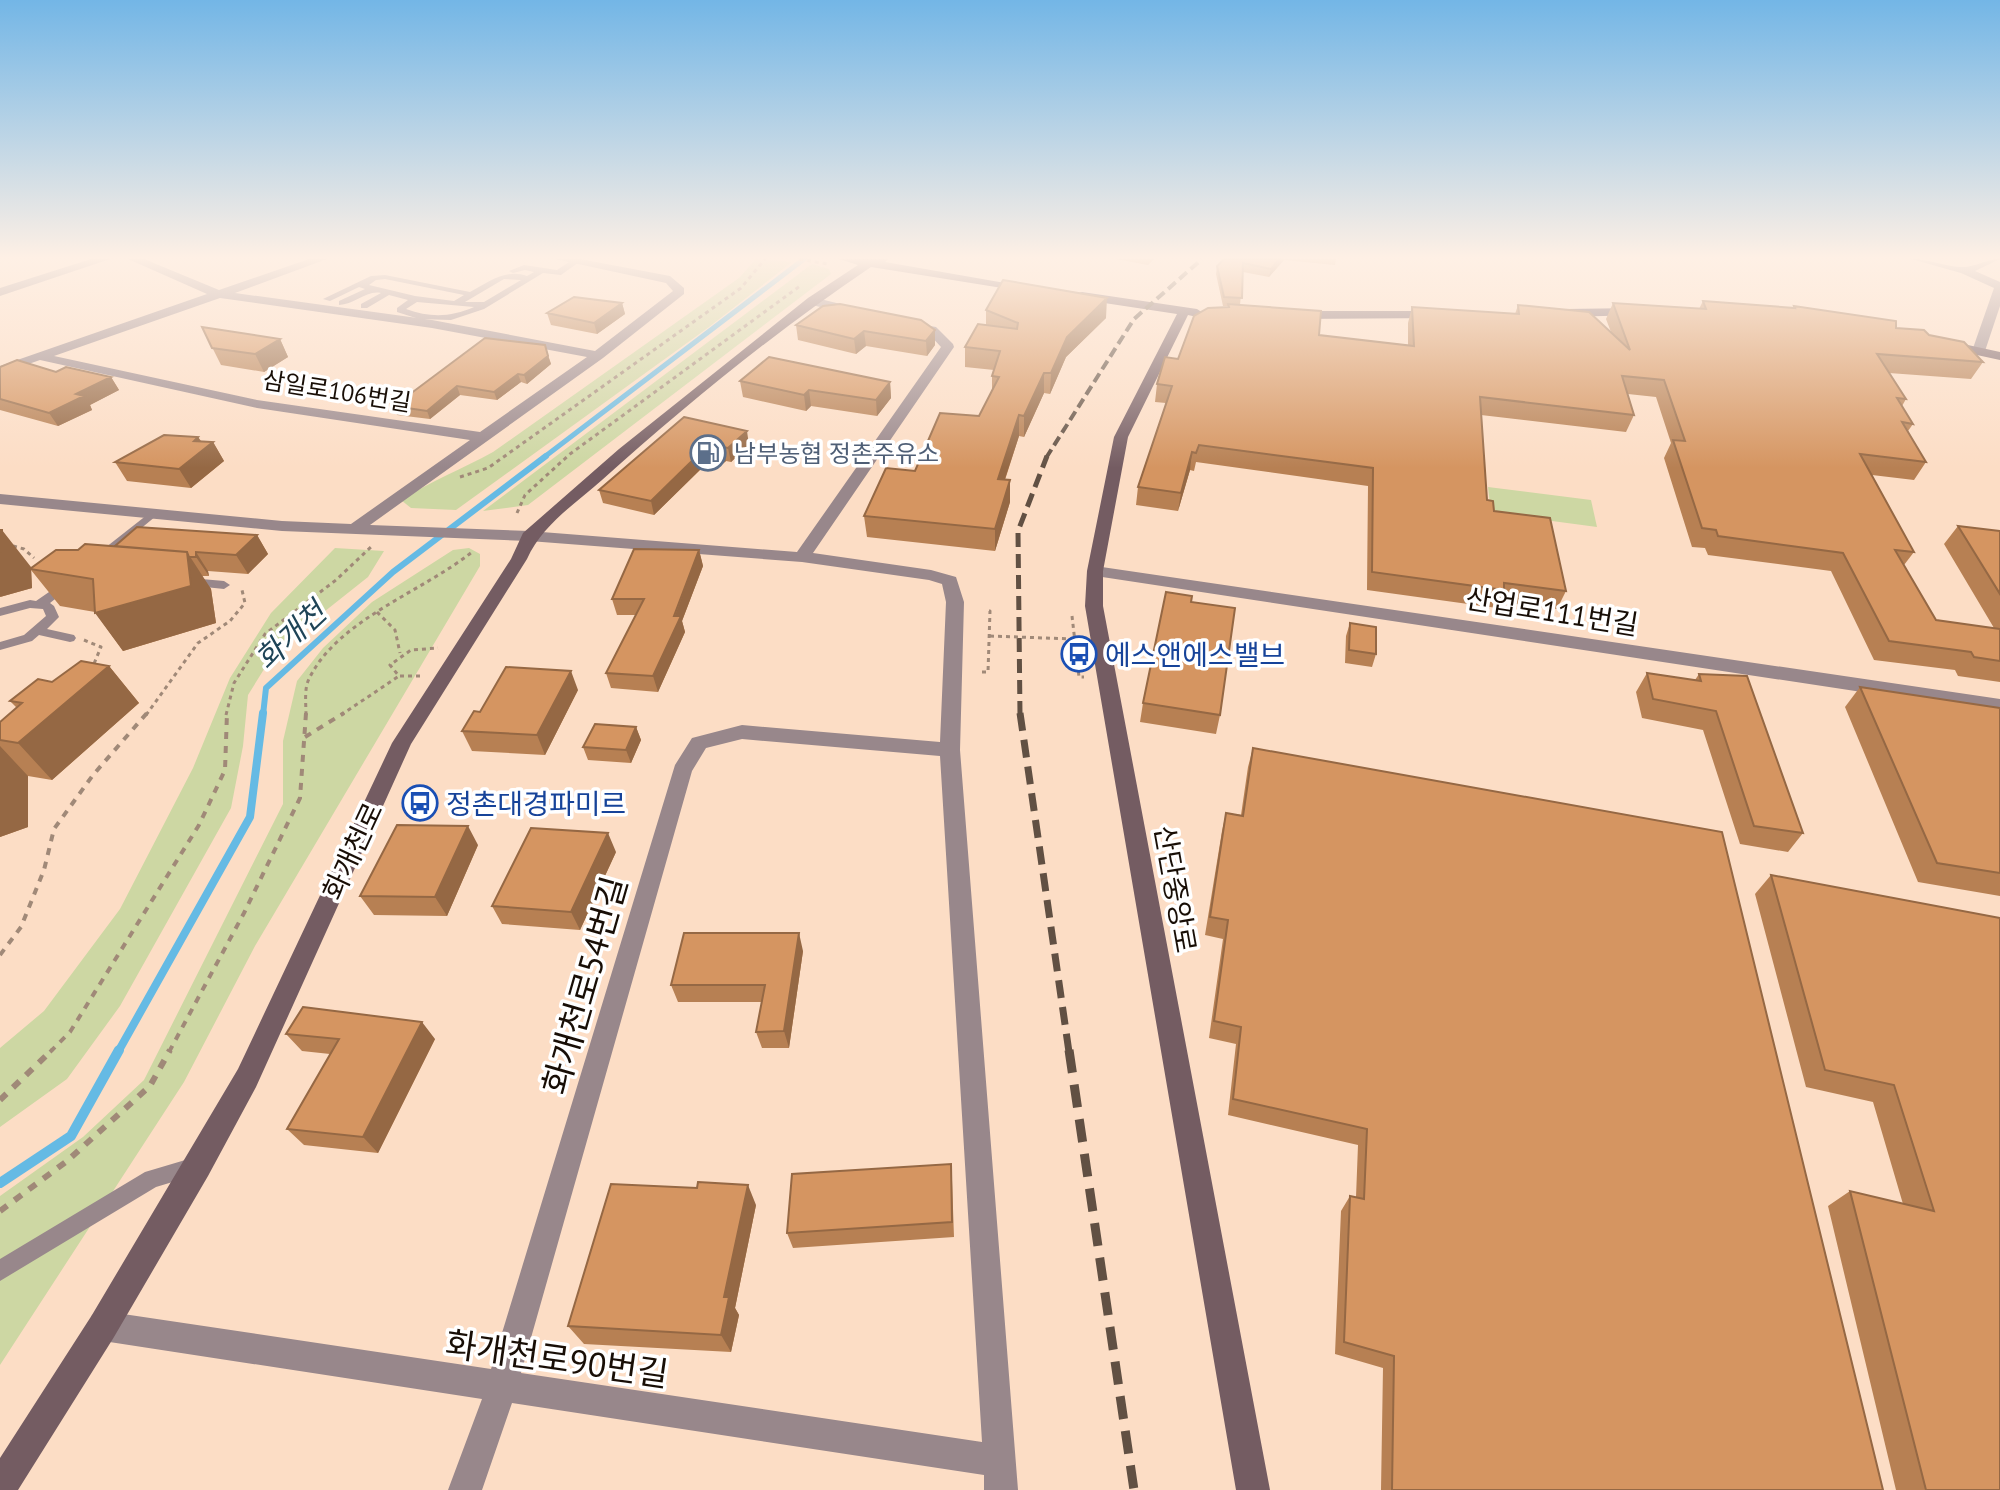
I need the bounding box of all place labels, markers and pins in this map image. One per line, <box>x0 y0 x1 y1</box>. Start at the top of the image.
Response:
fuel station icon: 남부농협 정촌주유소 <box>689 434 727 472</box>
place label: 남부농협 정촌주유소 <box>734 438 939 469</box>
bus stop icon: 에스앤에스밸브 <box>1060 635 1098 673</box>
place label: 에스앤에스밸브 <box>1105 636 1285 673</box>
bus stop icon: 정촌대경파미르 <box>401 784 439 822</box>
place label: 정촌대경파미르 <box>446 785 626 822</box>

